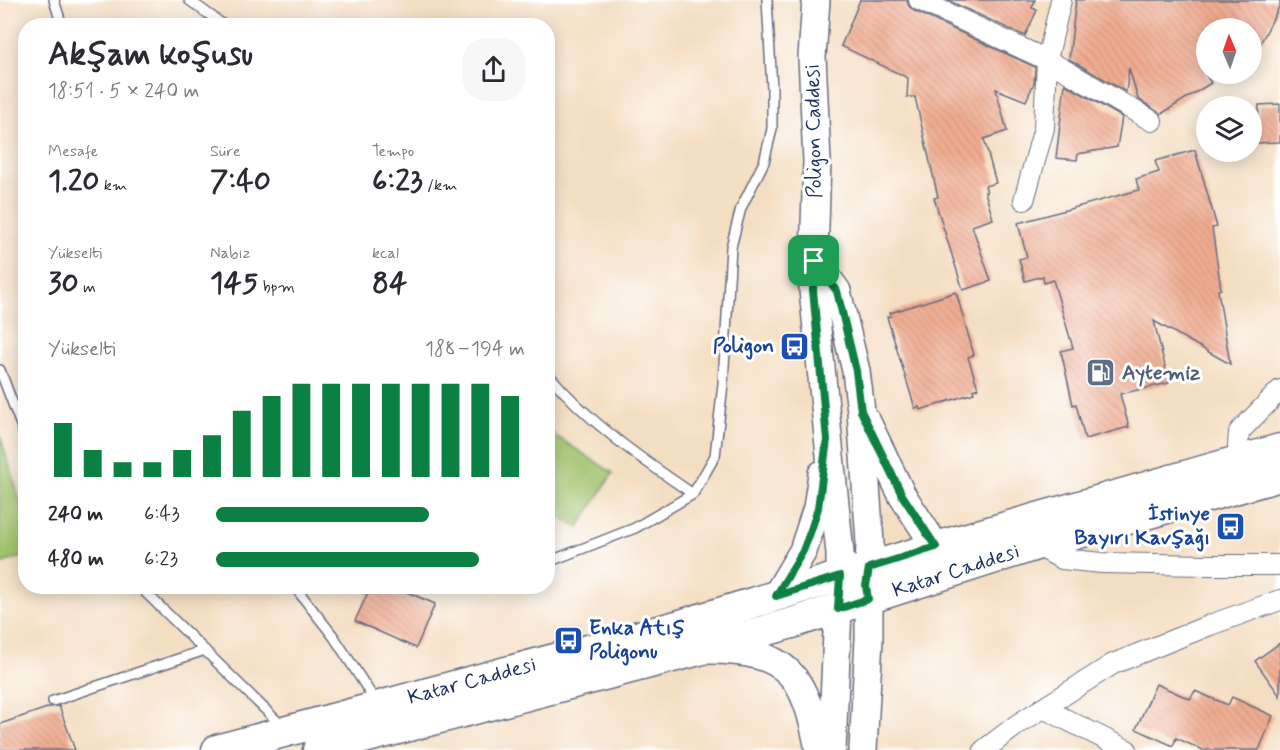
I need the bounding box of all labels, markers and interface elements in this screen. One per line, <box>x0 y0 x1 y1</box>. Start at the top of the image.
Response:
north arrow <box>1196 18 1262 84</box>
map controls <box>1196 18 1262 162</box>
text: Akşam koşusu <box>48 33 253 77</box>
button: share <box>462 38 525 101</box>
street label: Poligon Caddesi <box>799 63 829 199</box>
text: 18:51 · 5 × 240 m <box>48 78 200 105</box>
button: layers <box>1196 96 1262 162</box>
text: Mesafe <box>48 141 98 162</box>
text: Süre <box>210 141 241 162</box>
text: Tempo <box>372 141 414 162</box>
text: 1.20 <box>48 162 100 201</box>
text: 7:40 <box>210 162 271 201</box>
text: 6:23 <box>372 162 423 201</box>
text: km <box>100 175 127 196</box>
text: /km <box>423 175 457 196</box>
pin <box>788 235 839 286</box>
text: Yükselti <box>48 243 102 264</box>
text: Nabız <box>210 243 251 264</box>
text: kcal <box>372 243 399 264</box>
icon: arrive <box>797 244 830 277</box>
text: 30 <box>48 264 79 303</box>
text: 145 <box>210 264 258 303</box>
text: 84 <box>372 264 407 303</box>
text: m <box>79 277 96 298</box>
text: bpm <box>258 277 295 298</box>
bus stop icon: Poligon <box>779 330 811 362</box>
place label: Poligon <box>713 332 774 360</box>
text: Yükselti <box>48 336 116 363</box>
text: 188–194 m <box>425 336 525 363</box>
fuel station icon: Aytemiz <box>1085 357 1117 389</box>
place label: Aytemiz <box>1122 359 1201 387</box>
place label: İstinye Bayırı Kavşağı <box>1074 500 1210 552</box>
text: 240 m <box>48 501 103 528</box>
text: 6:43 <box>144 501 180 528</box>
bus stop icon: İstinye Bayırı Kavşağı <box>1215 510 1247 542</box>
street label: Katar Caddesi <box>889 537 1023 605</box>
text: 480 m <box>48 546 104 573</box>
text: 6:23 <box>144 546 178 573</box>
place label: Enka Atış Poligonu <box>589 614 685 666</box>
bus stop icon: Enka Atış Poligonu <box>552 624 584 656</box>
street label: Katar Caddesi <box>405 650 539 712</box>

